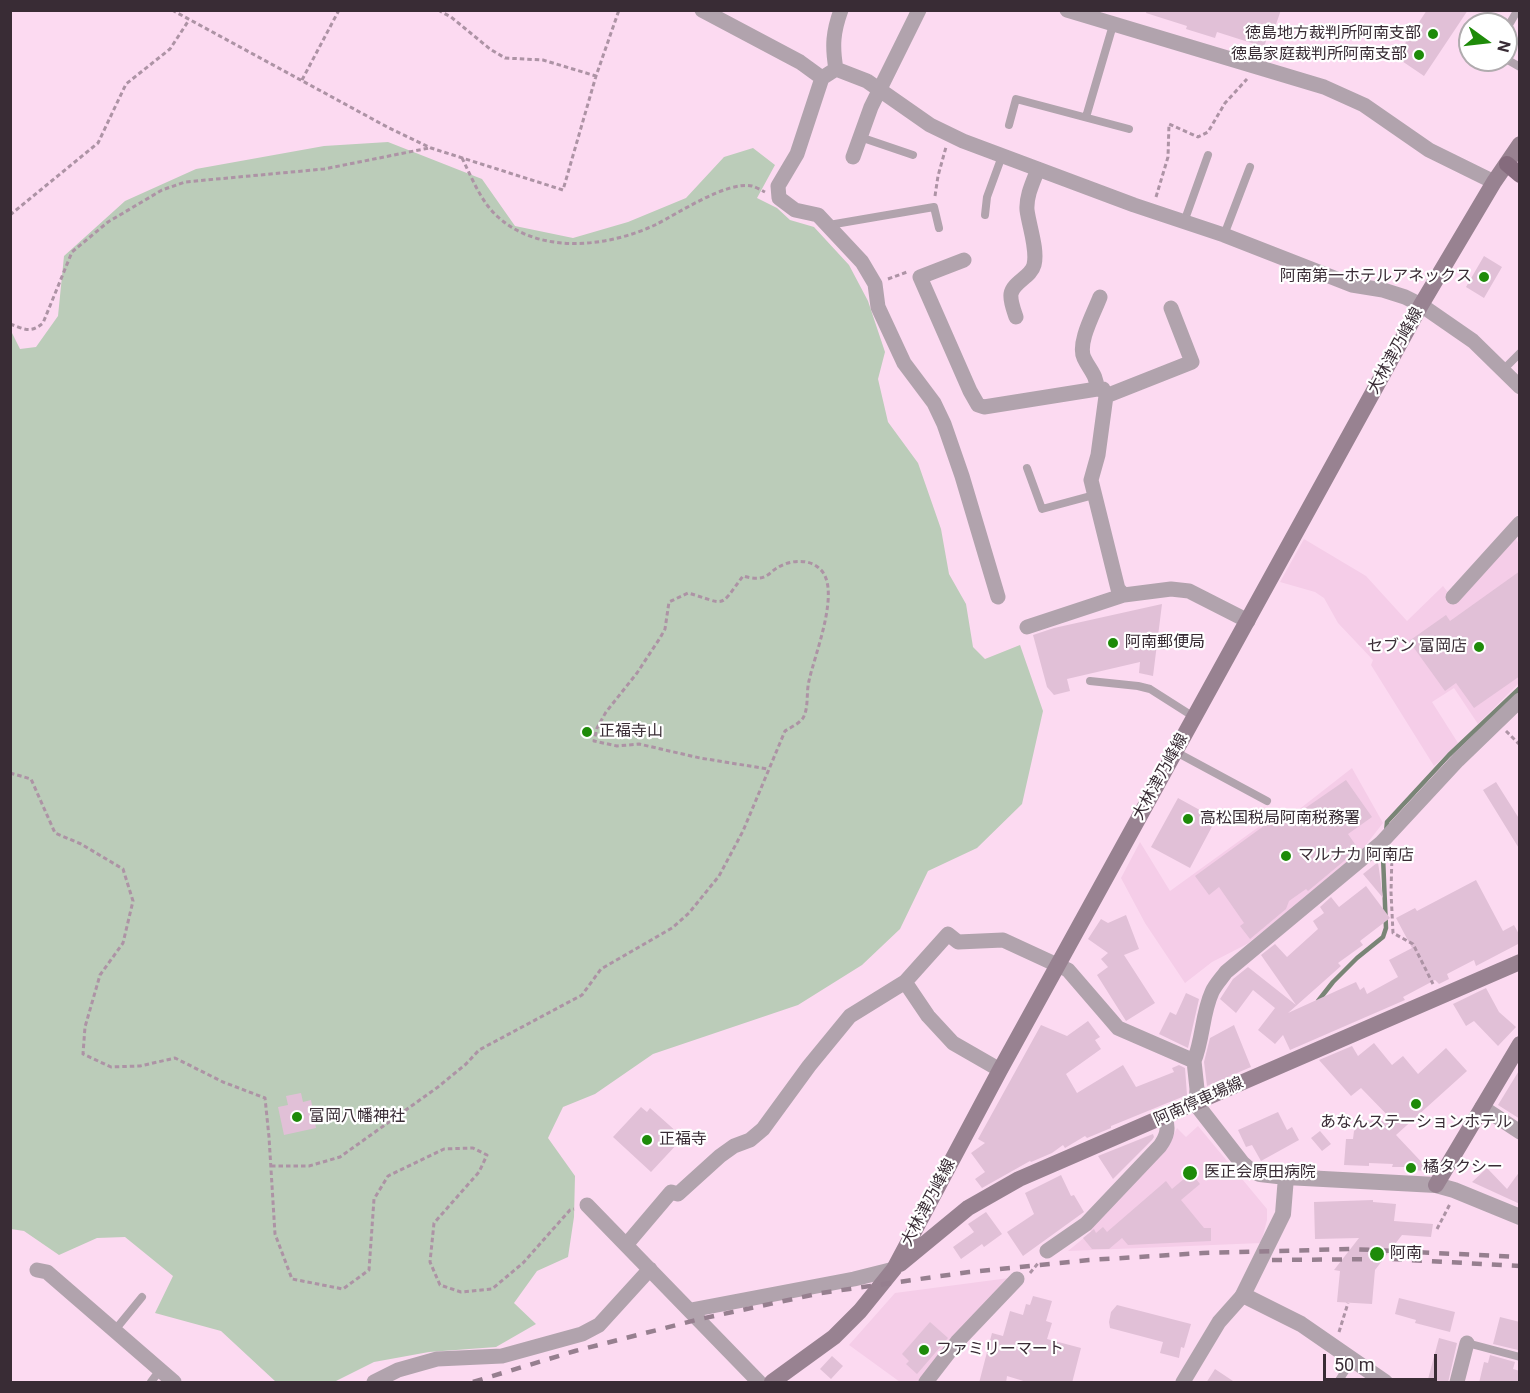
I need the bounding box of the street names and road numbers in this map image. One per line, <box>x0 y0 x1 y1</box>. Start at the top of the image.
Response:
street label: 大林津乃峰線 <box>1364 304 1428 398</box>
street label: 大林津乃峰線 <box>1129 730 1193 824</box>
street label: 阿南停車場線 <box>1151 1074 1247 1130</box>
street label: 大林津乃峰線 <box>898 1156 960 1250</box>

